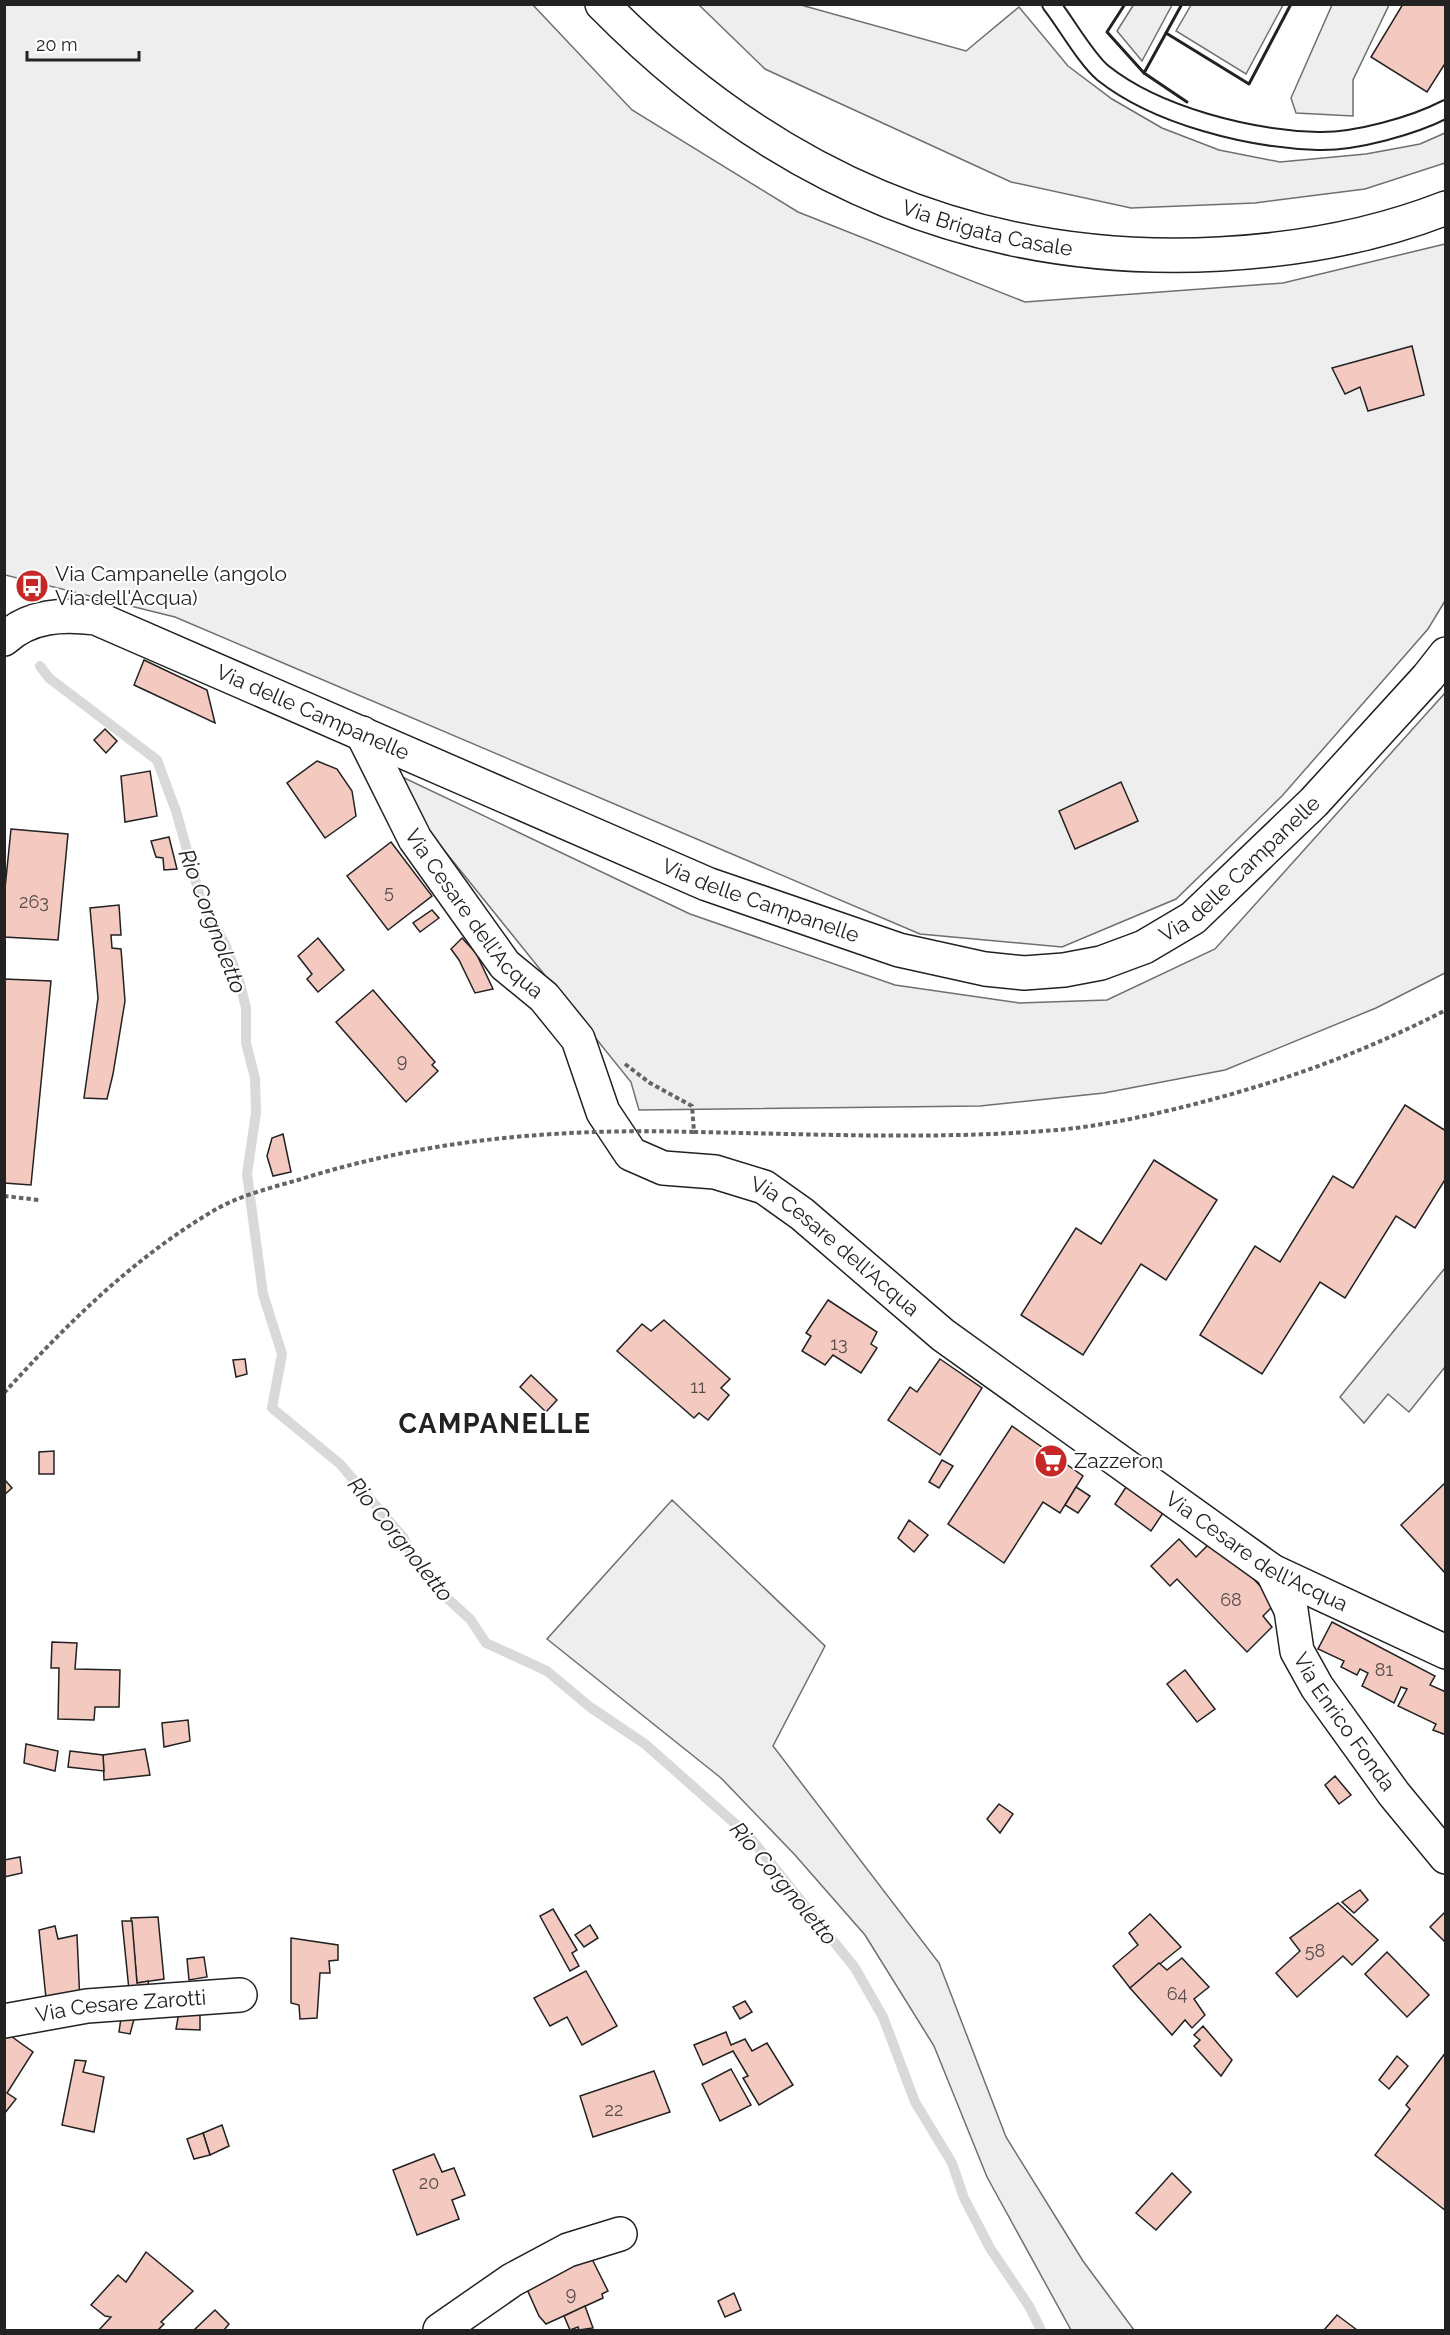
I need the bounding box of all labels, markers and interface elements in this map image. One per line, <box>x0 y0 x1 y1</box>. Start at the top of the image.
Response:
scale bar <box>27 24 140 62</box>
text: 20 m <box>36 34 78 55</box>
street label: Via Brigata Casale <box>899 194 1074 261</box>
place label: Via Campanelle (angolo Via dell'Acqua) <box>55 561 287 610</box>
bus stop icon: Via Campanelle (angolo Via dell'Acqua) <box>14 568 50 604</box>
street label: Via delle Campanelle <box>213 659 413 765</box>
street label: Via delle Campanelle <box>1155 790 1325 947</box>
street label: Via Cesare dell'Acqua <box>400 825 549 1003</box>
water label: Rio Corgnoletto <box>174 845 252 997</box>
street label: Via delle Campanelle <box>658 853 863 947</box>
house number: 5 <box>384 881 394 902</box>
house number: 263 <box>19 891 49 912</box>
house number: 9 <box>397 1050 407 1071</box>
street label: Via Cesare dell'Acqua <box>748 1171 925 1321</box>
house number: 13 <box>830 1333 848 1354</box>
house number: 11 <box>690 1376 706 1397</box>
district label: CAMPANELLE <box>399 1408 591 1439</box>
supermarket icon: Zazzeron <box>1033 1443 1069 1479</box>
place label: Zazzeron <box>1074 1448 1163 1473</box>
water label: Rio Corgnoletto <box>343 1472 459 1606</box>
street label: Via Cesare dell'Acqua <box>1161 1486 1352 1616</box>
house number: 68 <box>1220 1589 1242 1610</box>
street label: Via Enrico Fonda <box>1288 1648 1401 1796</box>
house number: 81 <box>1375 1659 1393 1680</box>
water label: Rio Corgnoletto <box>725 1816 843 1950</box>
house number: 58 <box>1305 1940 1325 1961</box>
house number: 64 <box>1167 1983 1188 2004</box>
street label: Via Cesare Zarotti <box>33 1984 207 2027</box>
house number: 22 <box>605 2099 623 2120</box>
house number: 20 <box>419 2172 439 2193</box>
house number: 9 <box>566 2283 576 2304</box>

